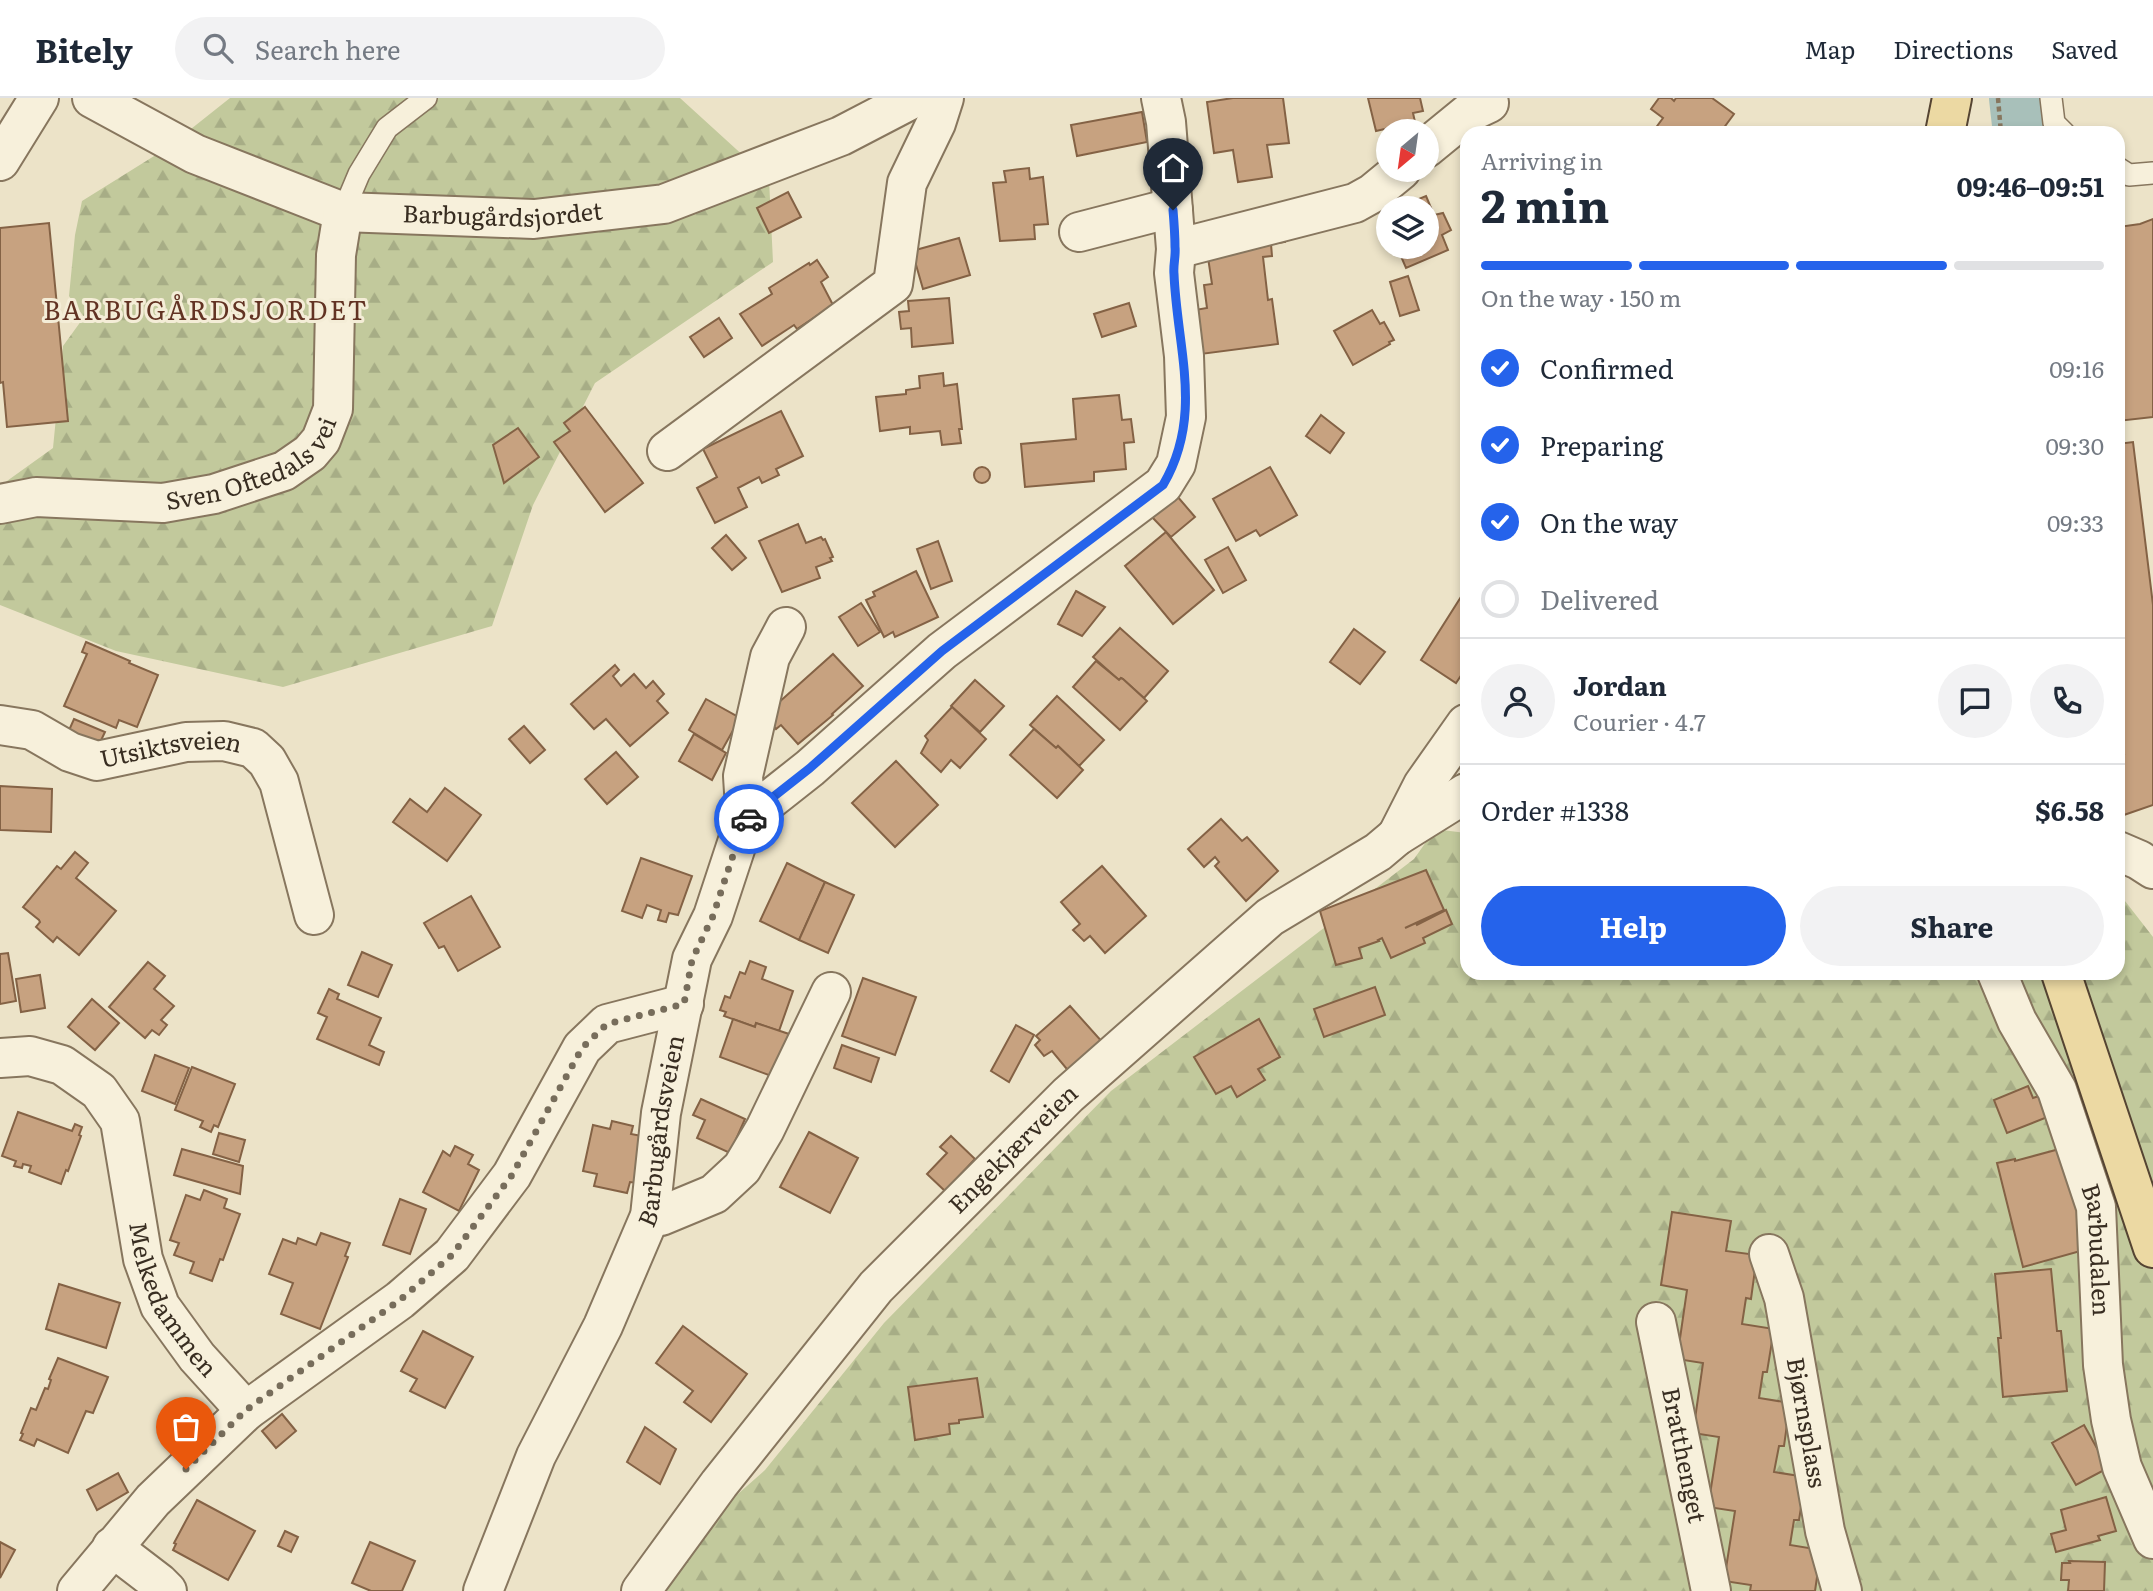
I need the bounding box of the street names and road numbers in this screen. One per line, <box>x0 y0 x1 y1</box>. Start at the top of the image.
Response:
street label: Barbugårdsjordet <box>402 191 604 234</box>
street label: Sven Oftedals vei <box>163 411 343 517</box>
street label: Utsiktsveien <box>96 721 246 775</box>
street label: Barbugårdsveien <box>627 1031 691 1232</box>
street label: Engekjærveien <box>939 1074 1084 1220</box>
street label: Barbudalen <box>2074 1178 2121 1317</box>
street label: Melkedammen <box>122 1219 227 1384</box>
street label: Bjørnsplass <box>1780 1354 1837 1490</box>
street label: Bratthenget <box>1655 1384 1717 1526</box>

